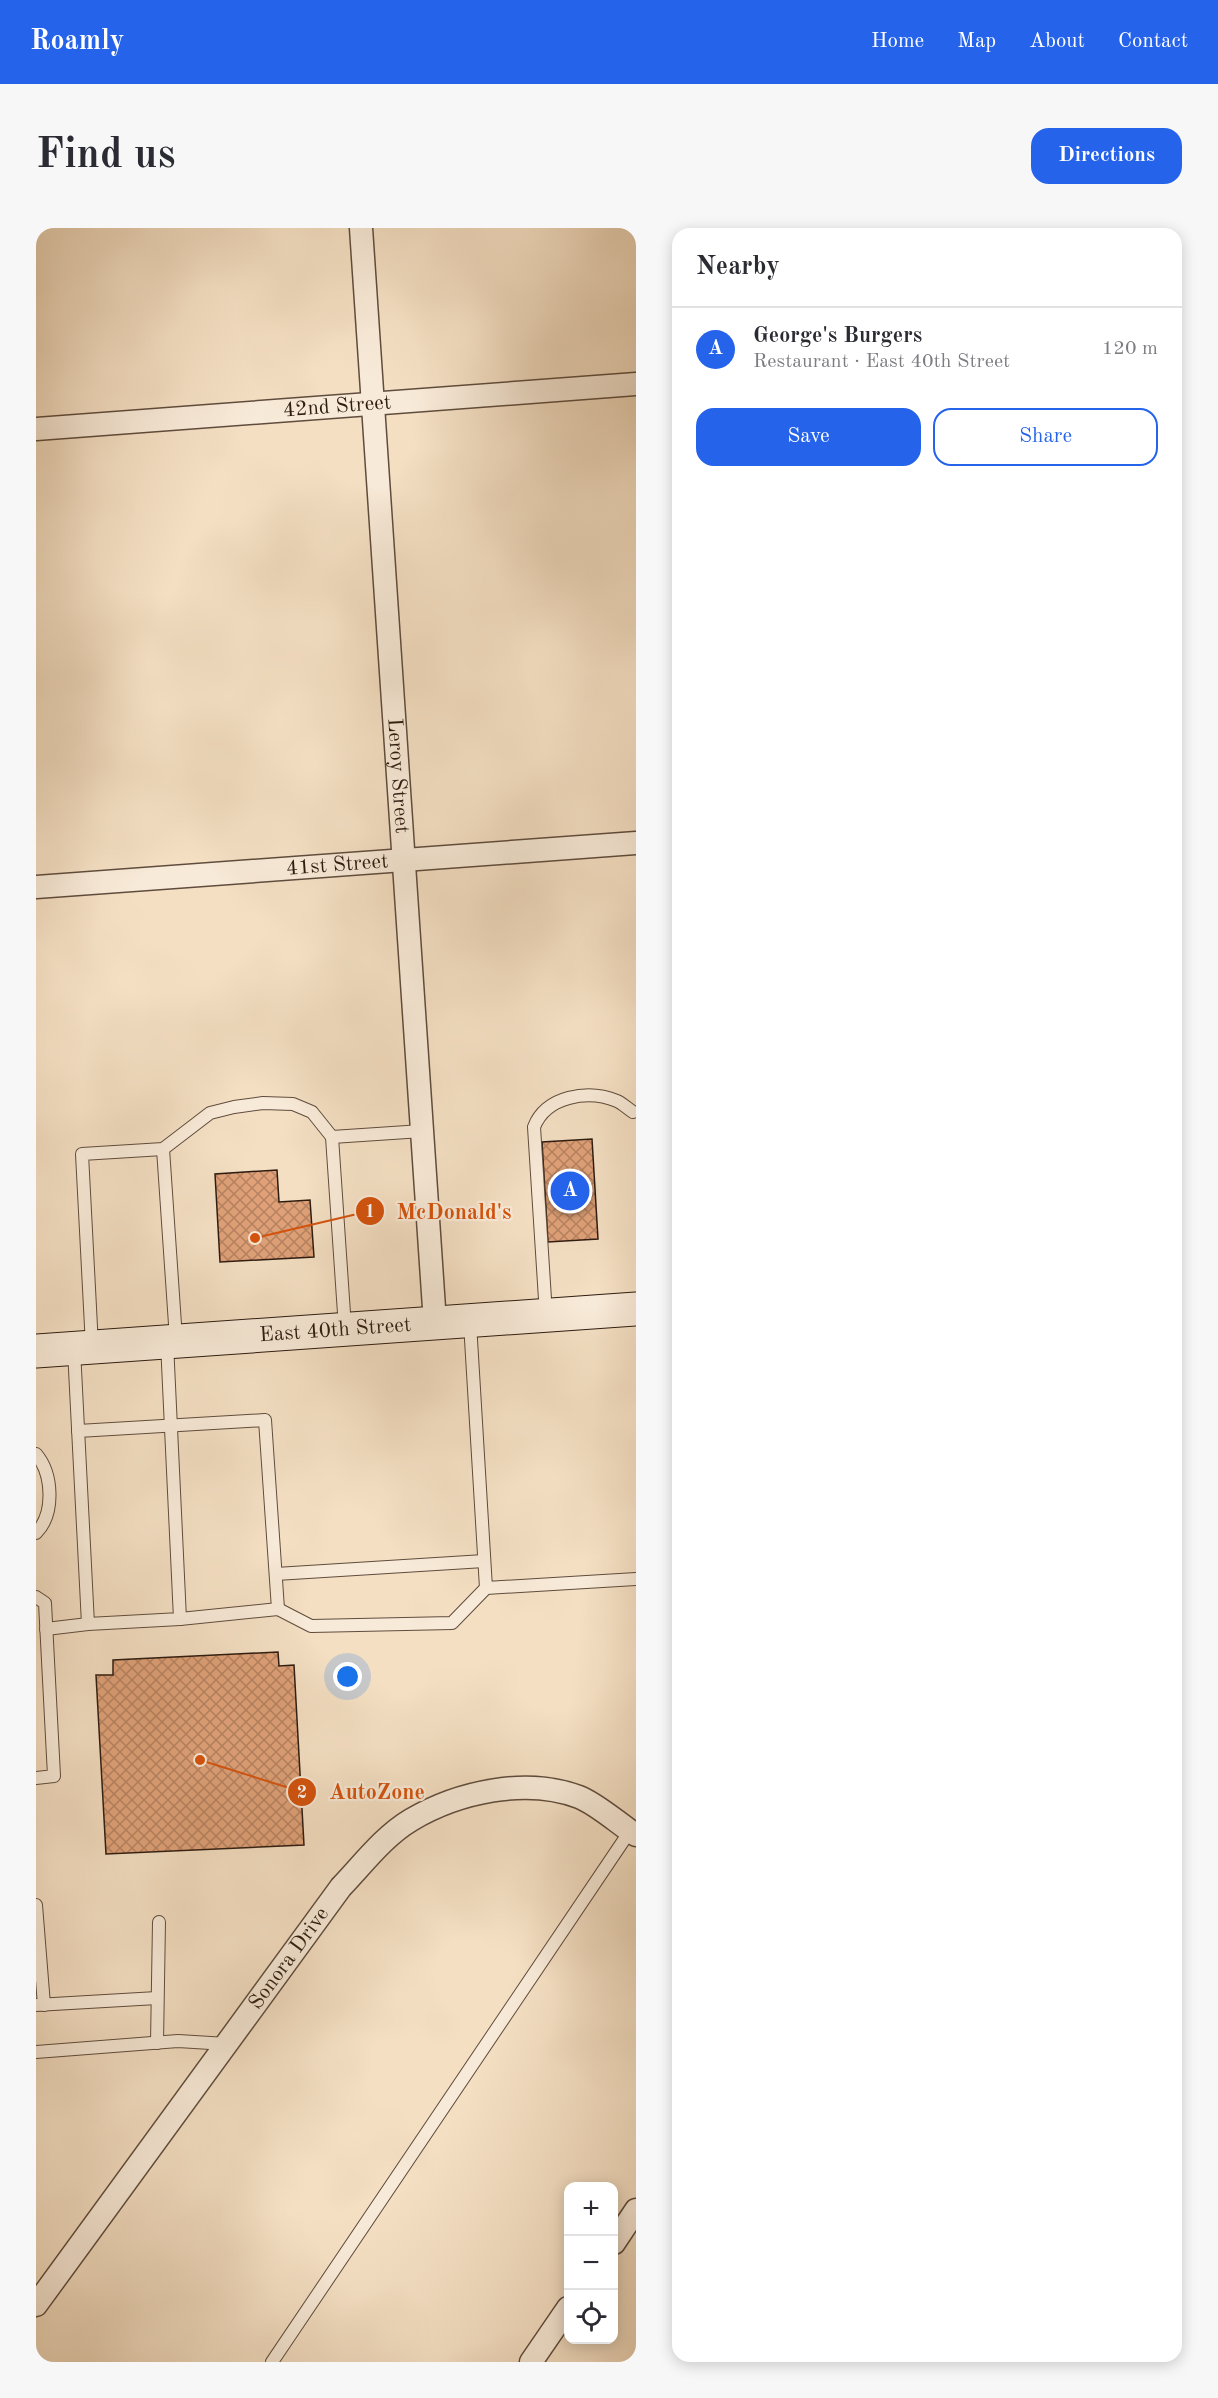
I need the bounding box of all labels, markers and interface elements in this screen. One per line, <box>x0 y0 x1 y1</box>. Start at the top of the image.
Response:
text: Roamly <box>30 28 124 56</box>
text: Home <box>871 31 924 52</box>
text: Map <box>957 31 996 52</box>
text: About <box>1029 31 1085 52</box>
text: Contact <box>1118 31 1188 52</box>
button: Directions <box>1031 128 1182 184</box>
text: Find us <box>36 135 175 177</box>
text: Nearby <box>696 254 780 280</box>
text: George's Burgers <box>753 325 922 347</box>
text: A <box>708 339 723 359</box>
text: 120 m <box>1102 339 1158 359</box>
text: Restaurant · East 40th Street <box>753 352 1010 372</box>
street label: 42nd Street <box>282 392 392 421</box>
button: Save <box>696 408 921 466</box>
button: Share <box>933 408 1158 466</box>
street label: Leroy Street <box>384 717 412 834</box>
street label: 41st Street <box>285 851 389 879</box>
pin: A <box>550 1168 590 1214</box>
callout: McDonald's <box>355 1191 524 1231</box>
text: McDonald's <box>396 1202 512 1224</box>
text: 1 <box>365 1203 375 1221</box>
street label: East 40th Street <box>259 1314 412 1346</box>
your location <box>333 1662 362 1691</box>
callout: AutoZone <box>287 1772 437 1812</box>
text: AutoZone <box>329 1782 425 1804</box>
text: 2 <box>297 1784 307 1802</box>
street label: Sonora Drive <box>245 1904 333 2013</box>
map controls <box>564 2182 618 2344</box>
button: + <box>564 2182 618 2236</box>
button: − <box>564 2236 618 2290</box>
button: locate <box>564 2290 618 2344</box>

